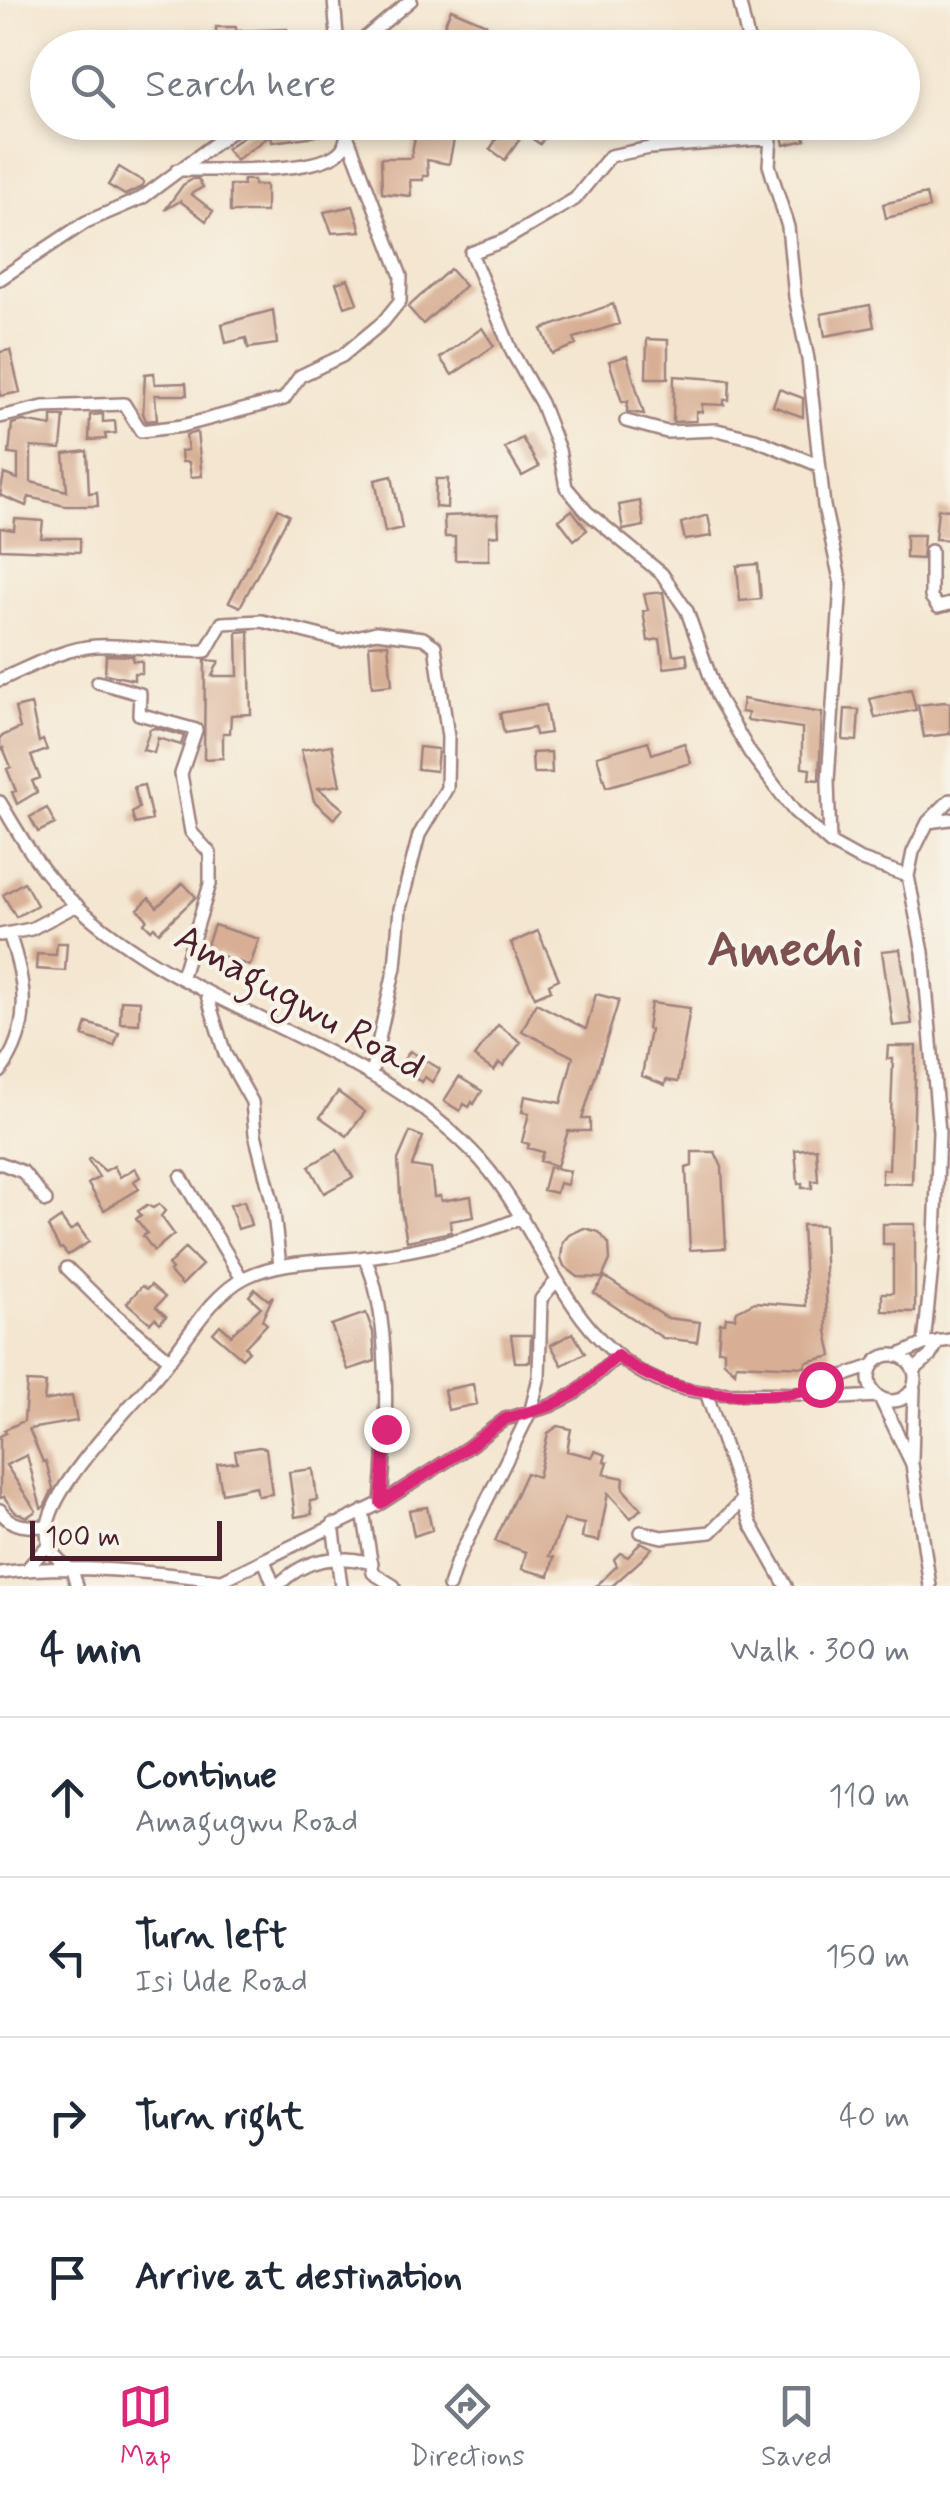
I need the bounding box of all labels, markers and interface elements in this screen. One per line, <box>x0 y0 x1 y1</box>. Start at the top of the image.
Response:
search box <box>30 30 920 140</box>
icon: search <box>65 58 120 113</box>
text: Search here <box>145 61 336 110</box>
street label: Amagugwu Road <box>162 913 434 1097</box>
district label: Amechi <box>707 918 863 984</box>
route start <box>798 1362 844 1408</box>
route end <box>364 1407 410 1453</box>
scale bar <box>30 1516 222 1560</box>
text: 100 m <box>45 1520 120 1557</box>
text: 4 min <box>40 1624 142 1679</box>
text: Walk · 300 m <box>730 1630 910 1672</box>
text: Continue <box>135 1752 277 1801</box>
icon: ahead <box>40 1770 95 1825</box>
text: 110 m <box>829 1776 910 1818</box>
text: Amagugwu Road <box>135 1801 358 1843</box>
text: Turn left <box>135 1912 287 1961</box>
icon: left <box>40 1930 95 1985</box>
text: 150 m <box>825 1936 910 1978</box>
text: Isi Ude Road <box>135 1961 308 2003</box>
icon: right <box>40 2090 95 2145</box>
text: Turn right <box>135 2093 304 2142</box>
text: 40 m <box>839 2096 910 2138</box>
icon: arrive <box>40 2250 95 2305</box>
text: Arrive at destination <box>135 2253 462 2302</box>
tab: Map <box>118 2379 173 2476</box>
tab: Directions <box>410 2379 525 2476</box>
tab: Saved <box>761 2379 832 2476</box>

